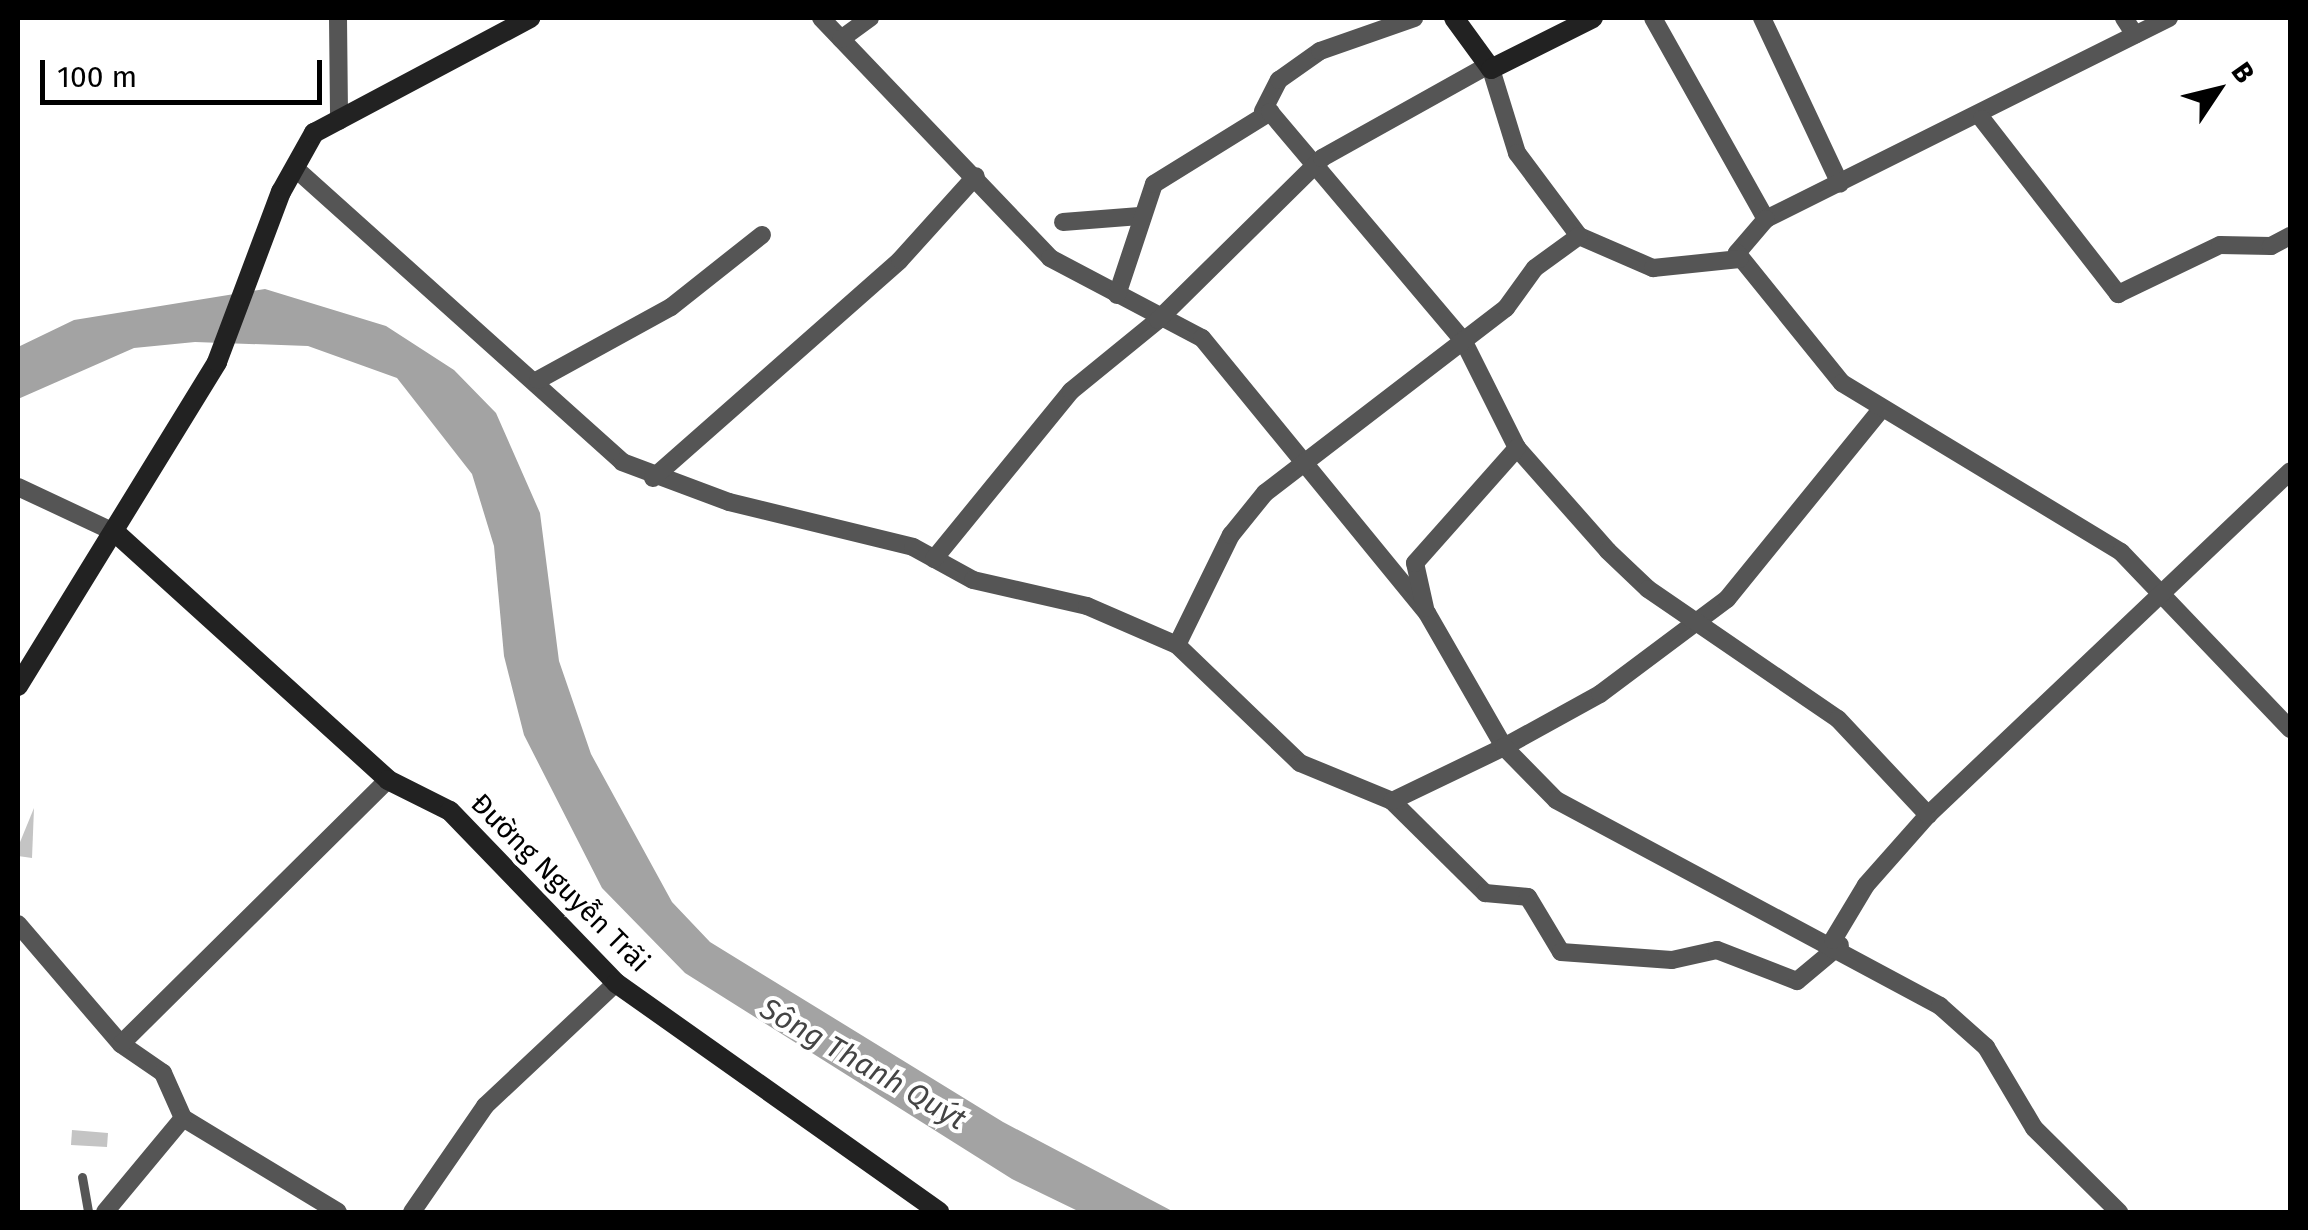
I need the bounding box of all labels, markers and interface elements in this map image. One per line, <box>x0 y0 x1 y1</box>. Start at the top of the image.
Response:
scale bar <box>45 40 328 102</box>
north arrow <box>2168 40 2268 140</box>
text: B <box>2225 56 2261 89</box>
text: 100 m <box>57 59 137 95</box>
street label: Đường Nguyễn Trãi <box>464 787 656 979</box>
water label: Sông Thanh Quýt <box>754 991 972 1137</box>

